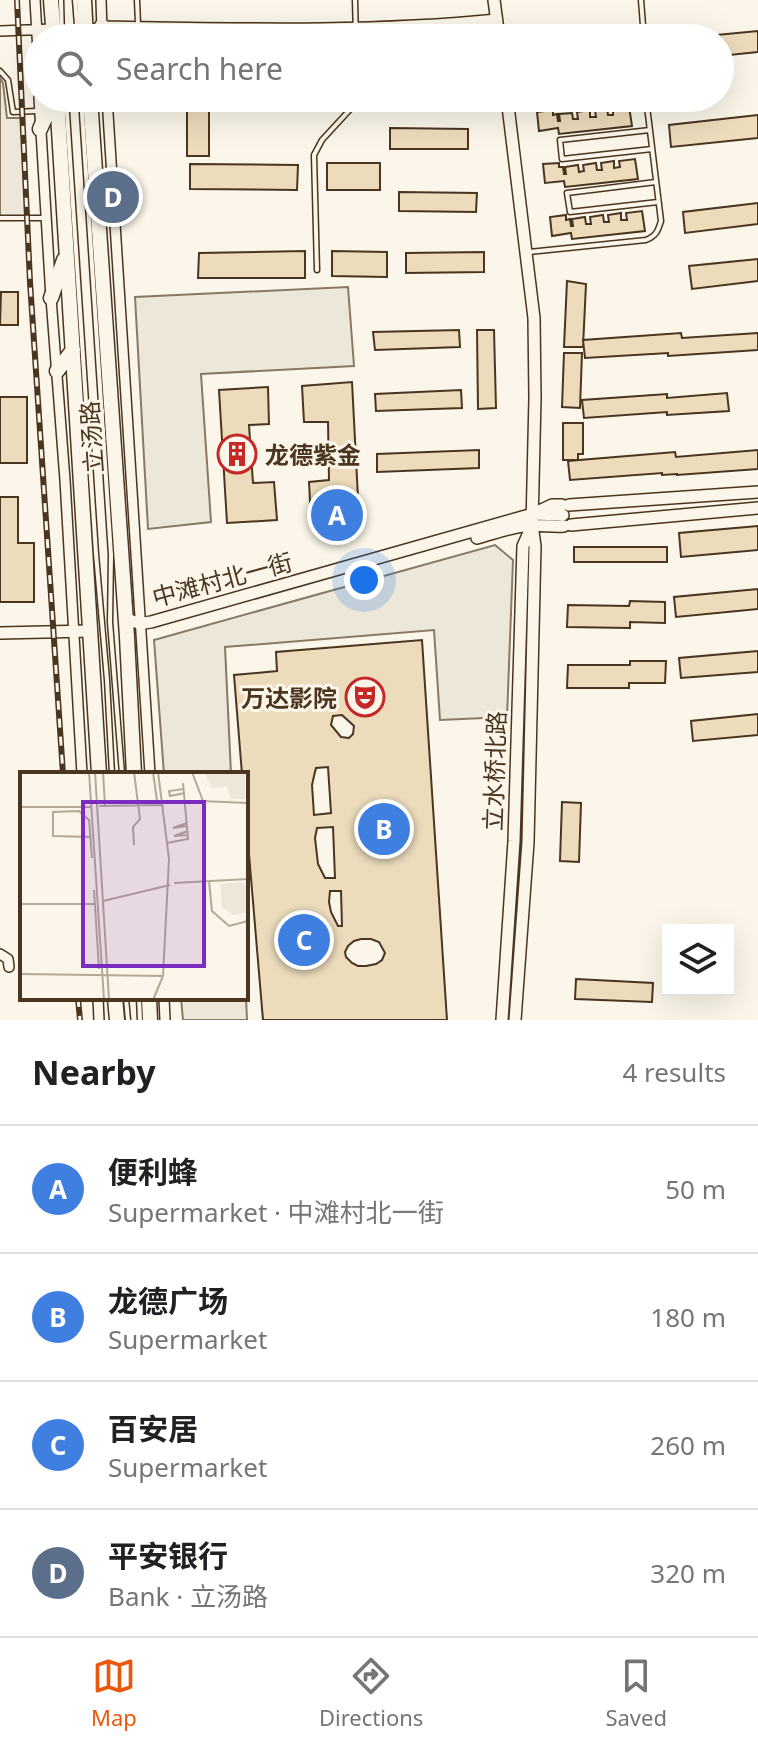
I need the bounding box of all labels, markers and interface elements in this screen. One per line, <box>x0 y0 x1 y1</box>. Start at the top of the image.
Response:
search box <box>24 24 734 112</box>
icon: search <box>52 46 96 90</box>
text: Search here <box>116 48 283 89</box>
pin: D <box>87 167 139 227</box>
street label: 立汤路 <box>72 400 110 474</box>
building icon: 龙德紫金 <box>216 433 258 475</box>
place label: 龙德紫金 <box>265 438 361 471</box>
pin: A <box>311 485 363 545</box>
street label: 中滩村北一街 <box>148 544 296 614</box>
your location <box>344 560 384 600</box>
theatre icon: 万达影院 <box>344 676 386 718</box>
place label: 万达影院 <box>241 681 337 714</box>
street label: 立水桥北路 <box>475 710 513 832</box>
inset map <box>20 772 248 1000</box>
pin: B <box>358 799 410 859</box>
pin: C <box>278 910 330 970</box>
map controls <box>662 924 734 996</box>
button: layers <box>662 924 734 996</box>
text: Nearby <box>32 1049 156 1095</box>
text: 4 results <box>622 1054 726 1090</box>
text: 便利蜂 <box>108 1151 198 1192</box>
text: A <box>49 1171 67 1207</box>
text: 50 m <box>665 1171 726 1207</box>
text: Supermarket · 中滩村北一街 <box>108 1194 444 1230</box>
text: 龙德广场 <box>108 1280 228 1321</box>
text: B <box>49 1299 67 1335</box>
text: 180 m <box>650 1299 726 1335</box>
text: Supermarket <box>108 1321 267 1357</box>
text: 百安居 <box>108 1408 198 1449</box>
text: C <box>50 1427 66 1463</box>
text: 260 m <box>650 1427 726 1463</box>
text: Supermarket <box>108 1449 267 1485</box>
text: 平安银行 <box>108 1535 228 1576</box>
text: D <box>48 1555 68 1591</box>
text: 320 m <box>650 1555 726 1591</box>
text: Bank · 立汤路 <box>108 1578 268 1614</box>
tab: Map <box>91 1654 137 1732</box>
tab: Directions <box>319 1654 423 1732</box>
tab: Saved <box>605 1654 667 1732</box>

